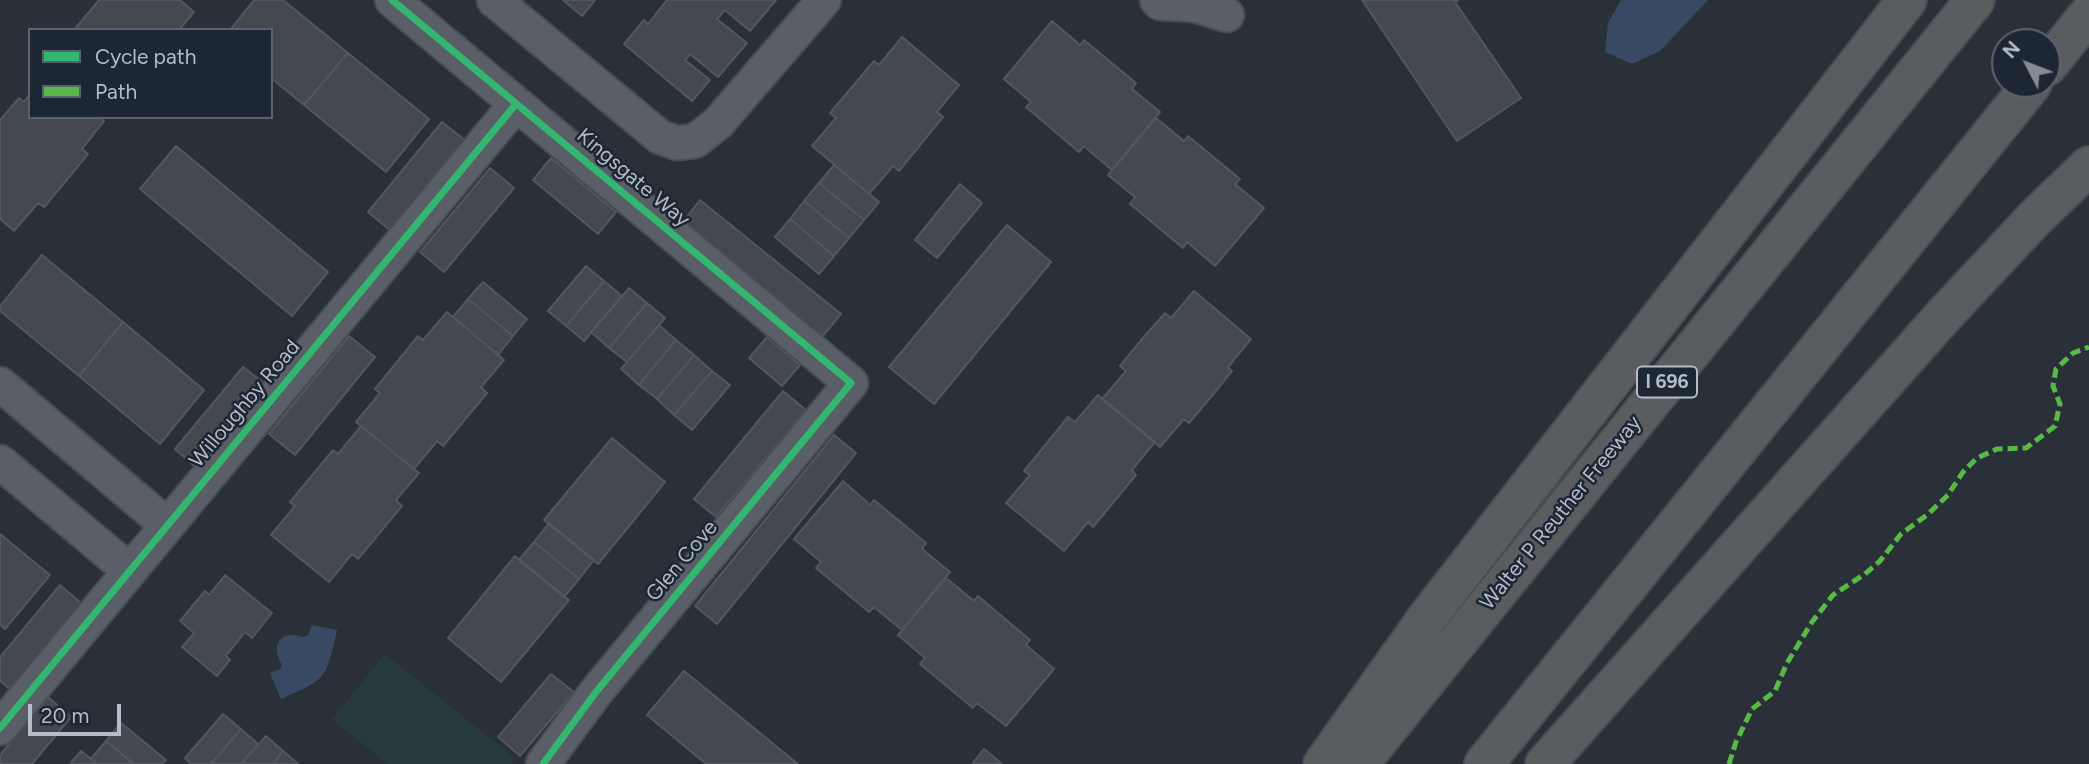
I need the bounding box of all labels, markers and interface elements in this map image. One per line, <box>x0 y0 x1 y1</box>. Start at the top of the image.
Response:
legend <box>28 28 273 119</box>
north arrow <box>1991 28 2061 98</box>
text: N <box>1998 37 2025 63</box>
text: Cycle path <box>95 44 196 69</box>
text: Path <box>95 79 137 104</box>
street label: Kingsgate Way <box>571 123 695 233</box>
street label: Willoughby Road <box>184 335 306 473</box>
road number: I 696 <box>1637 366 1697 398</box>
street label: Walter P Reuther Freeway <box>1475 411 1647 615</box>
street label: Glen Cove <box>641 515 723 607</box>
scale bar <box>32 690 124 734</box>
text: 20 m <box>41 703 89 728</box>

